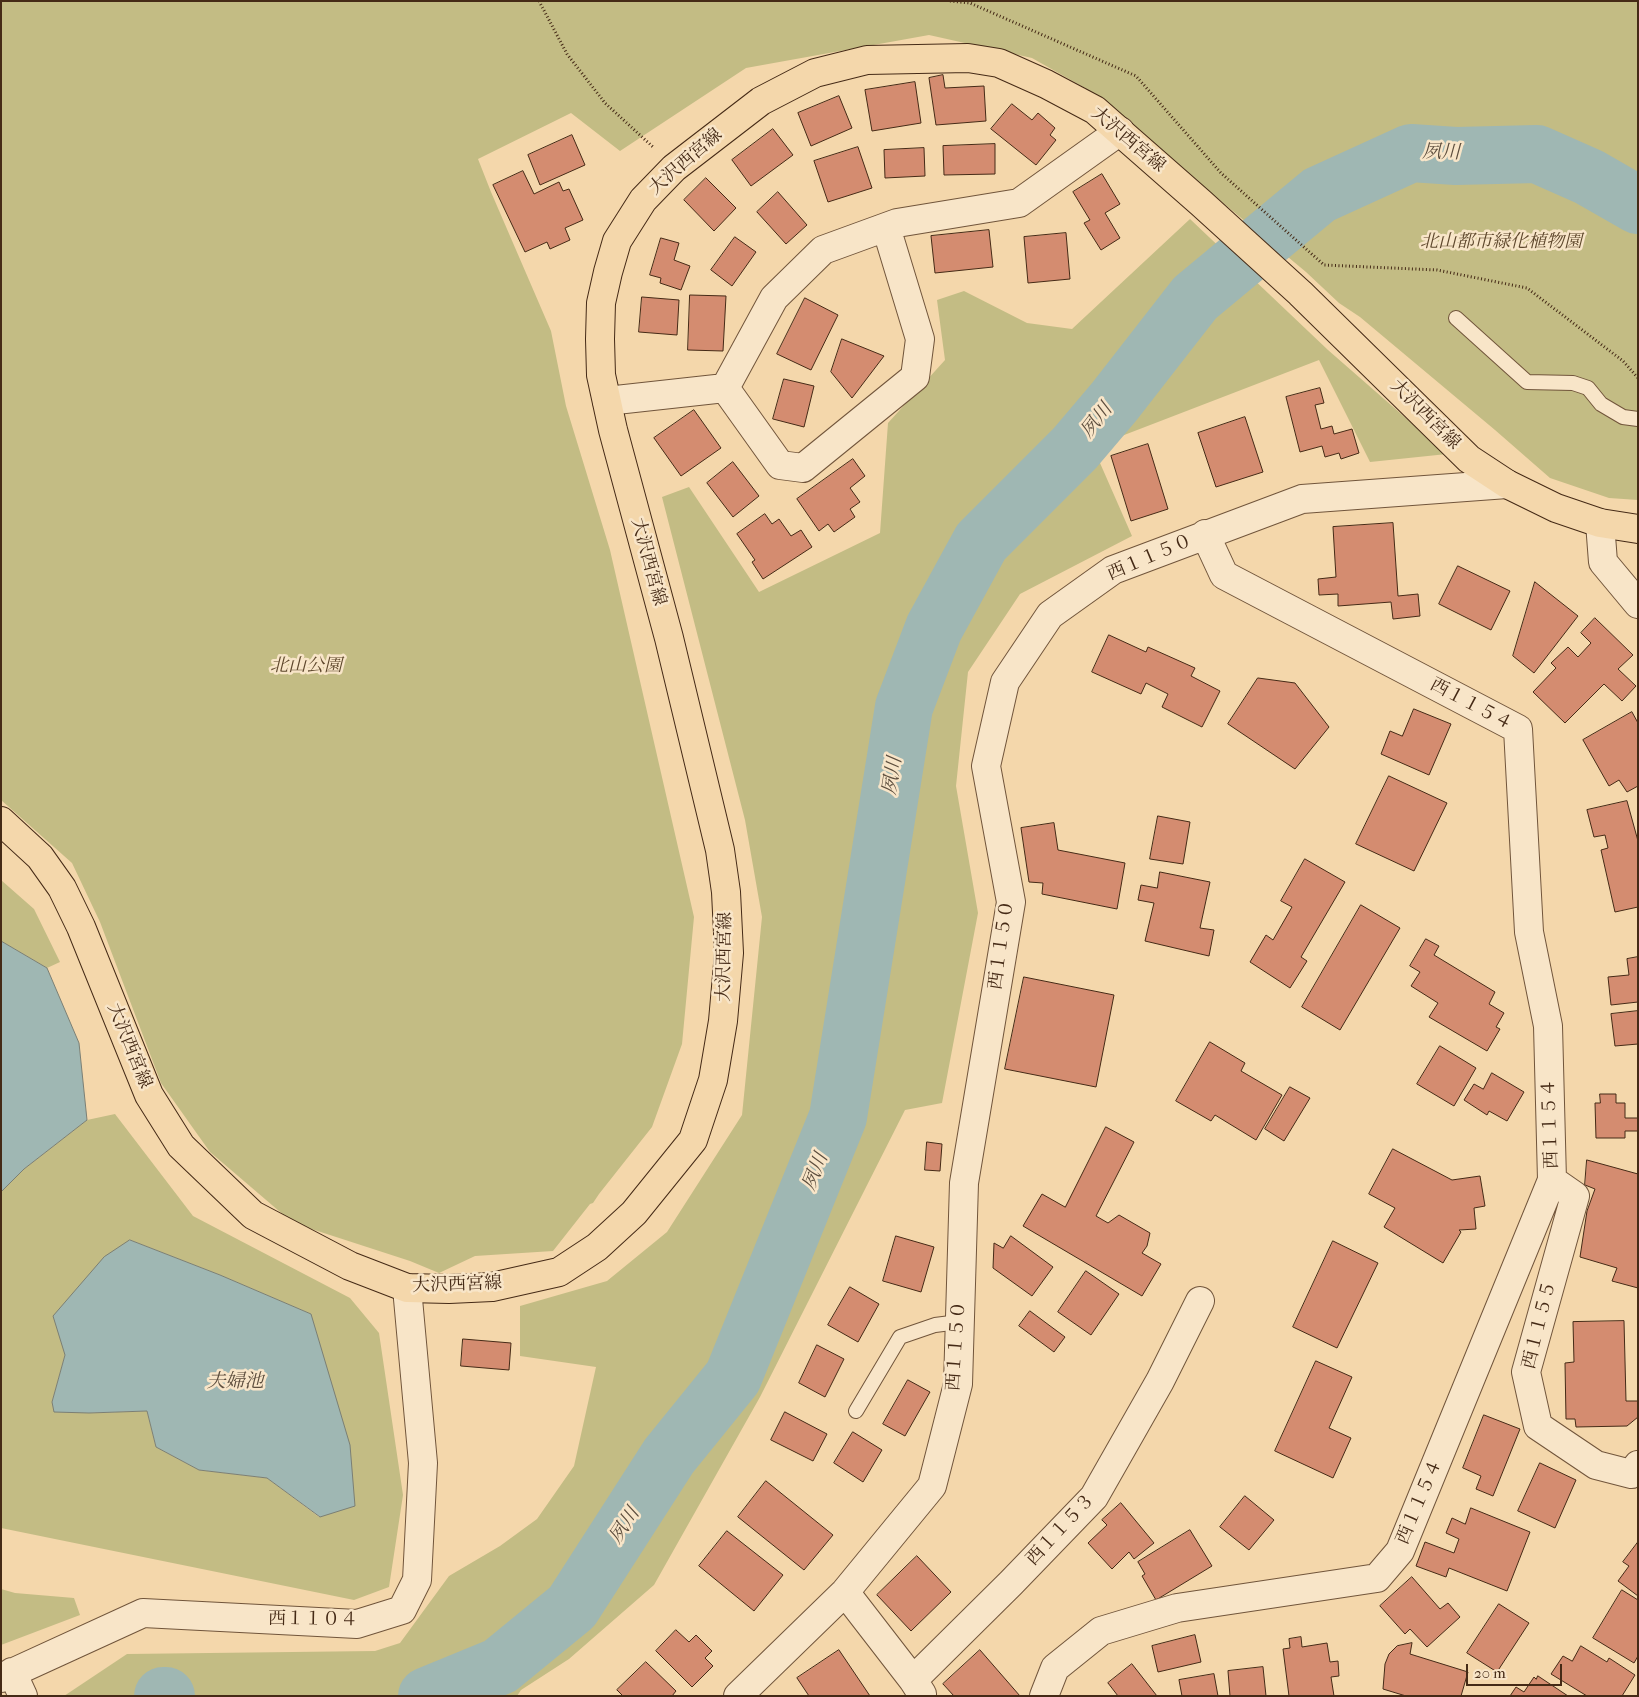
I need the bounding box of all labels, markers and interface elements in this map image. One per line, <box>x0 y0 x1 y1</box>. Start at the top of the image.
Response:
street label: 大沢西宮線 <box>1087 103 1169 177</box>
street label: 大沢西宮線 <box>645 124 727 200</box>
water label: 夙川 <box>1422 141 1460 165</box>
park label: 北山都市緑化植物園 <box>1420 232 1582 254</box>
street label: 大沢西宮線 <box>1386 376 1464 454</box>
water label: 夙川 <box>1076 399 1118 443</box>
street label: 大沢西宮線 <box>626 516 670 608</box>
street label: 西１１５０ <box>1104 530 1196 586</box>
park label: 北山公園 <box>270 656 342 678</box>
street label: 西１１５４ <box>1426 674 1516 736</box>
water label: 夙川 <box>879 755 907 797</box>
street label: 西１１５０ <box>985 899 1019 991</box>
street label: 大沢西宮線 <box>713 912 737 1002</box>
street label: 大沢西宮線 <box>102 1000 156 1092</box>
street label: 西１１５４ <box>1539 1079 1563 1169</box>
water label: 夙川 <box>798 1150 834 1194</box>
street label: 大沢西宮線 <box>412 1273 502 1297</box>
street label: 西１１５５ <box>1519 1279 1561 1371</box>
street label: 西１１５０ <box>943 1300 971 1392</box>
water label: 夫婦池 <box>207 1371 263 1393</box>
street label: 西１１５４ <box>1392 1456 1448 1548</box>
street label: 西１１５３ <box>1022 1490 1100 1570</box>
water label: 夙川 <box>605 1504 645 1548</box>
street label: 西１１０４ <box>268 1608 358 1632</box>
scale bar <box>1469 1654 1565 1686</box>
text: 20 m <box>1474 1664 1506 1682</box>

